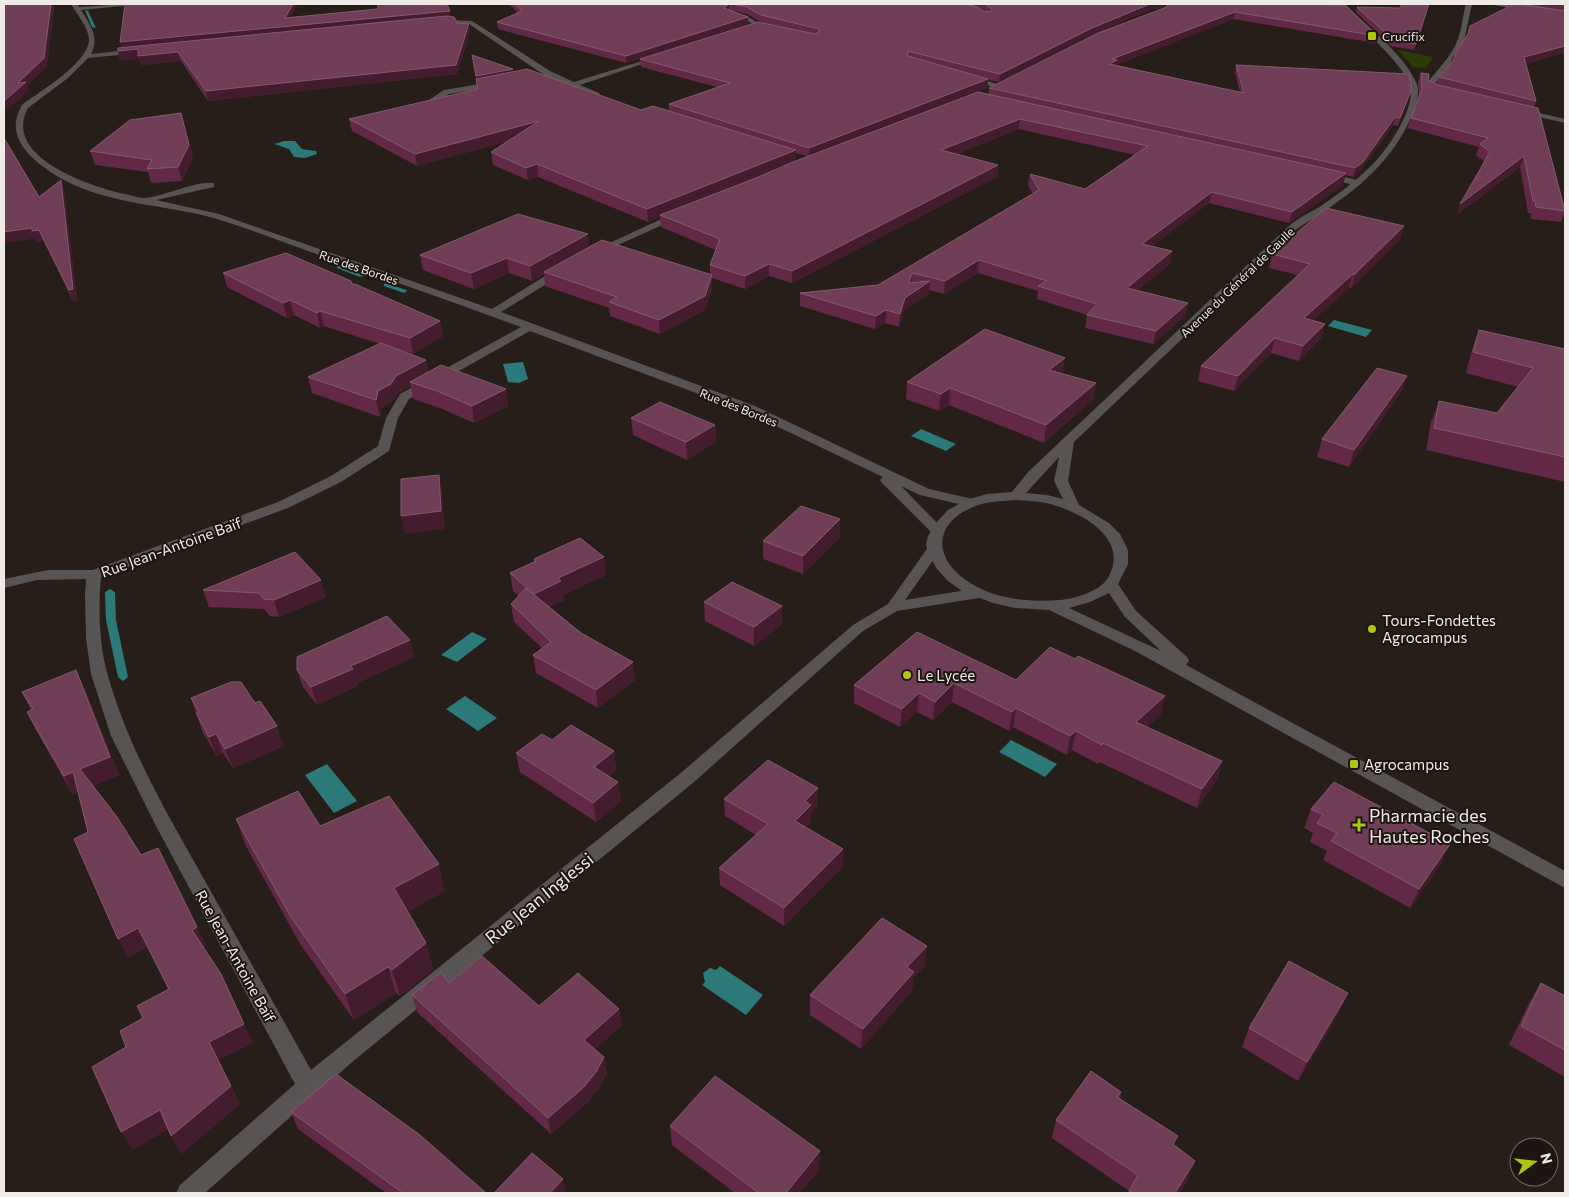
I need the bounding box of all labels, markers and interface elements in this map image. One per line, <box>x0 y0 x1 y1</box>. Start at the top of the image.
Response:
place label: Crucifix <box>1382 29 1426 43</box>
marker: Crucifix <box>1366 30 1378 42</box>
street label: Avenue du Général de Gaulle <box>1177 224 1297 340</box>
street label: Rue des Bordes <box>318 247 400 287</box>
street label: Rue des Bordes <box>698 385 780 429</box>
street label: Rue Jean-Antoine Baïf <box>98 513 244 581</box>
place label: Tours-Fondettes Agrocampus <box>1382 611 1496 646</box>
marker: Tours-Fondettes Agrocampus <box>1366 623 1378 635</box>
place label: Le Lycée <box>917 666 975 684</box>
marker: Le Lycée <box>901 669 913 681</box>
place label: Agrocampus <box>1364 755 1449 773</box>
marker: Agrocampus <box>1348 758 1360 770</box>
place label: Pharmacie des Hautes Roches <box>1369 804 1489 847</box>
marker: Pharmacie des Hautes Roches <box>1353 819 1365 831</box>
street label: Rue Jean Inglessi <box>480 848 598 948</box>
street label: Rue Jean-Antoine Baïf <box>192 887 280 1025</box>
north arrow <box>1509 1137 1559 1187</box>
text: N <box>1537 1151 1557 1166</box>

